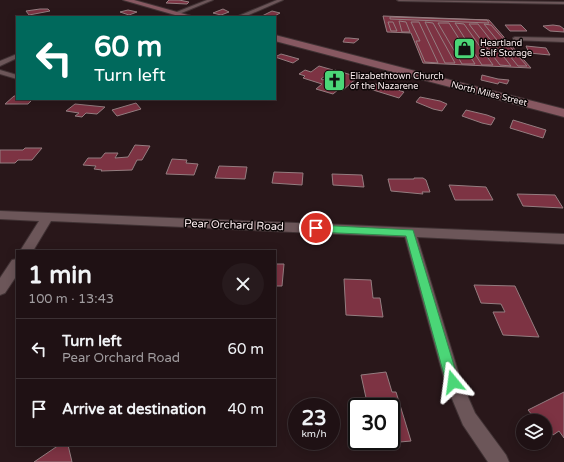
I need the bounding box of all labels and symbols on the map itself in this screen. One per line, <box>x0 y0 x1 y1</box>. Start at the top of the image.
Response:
shop icon: Heartland Self Storage <box>452 35 478 61</box>
place label: Heartland Self Storage <box>480 38 532 59</box>
church icon: Elizabethtown Church of the Nazarene <box>321 68 347 94</box>
place label: Elizabethtown Church of the Nazarene <box>350 71 444 92</box>
street label: North Miles Street <box>450 79 529 109</box>
pin <box>299 211 333 245</box>
street label: Pear Orchard Road <box>184 217 284 233</box>
position arrow <box>432 361 474 403</box>
speed limit sign: 30 <box>348 398 400 450</box>

